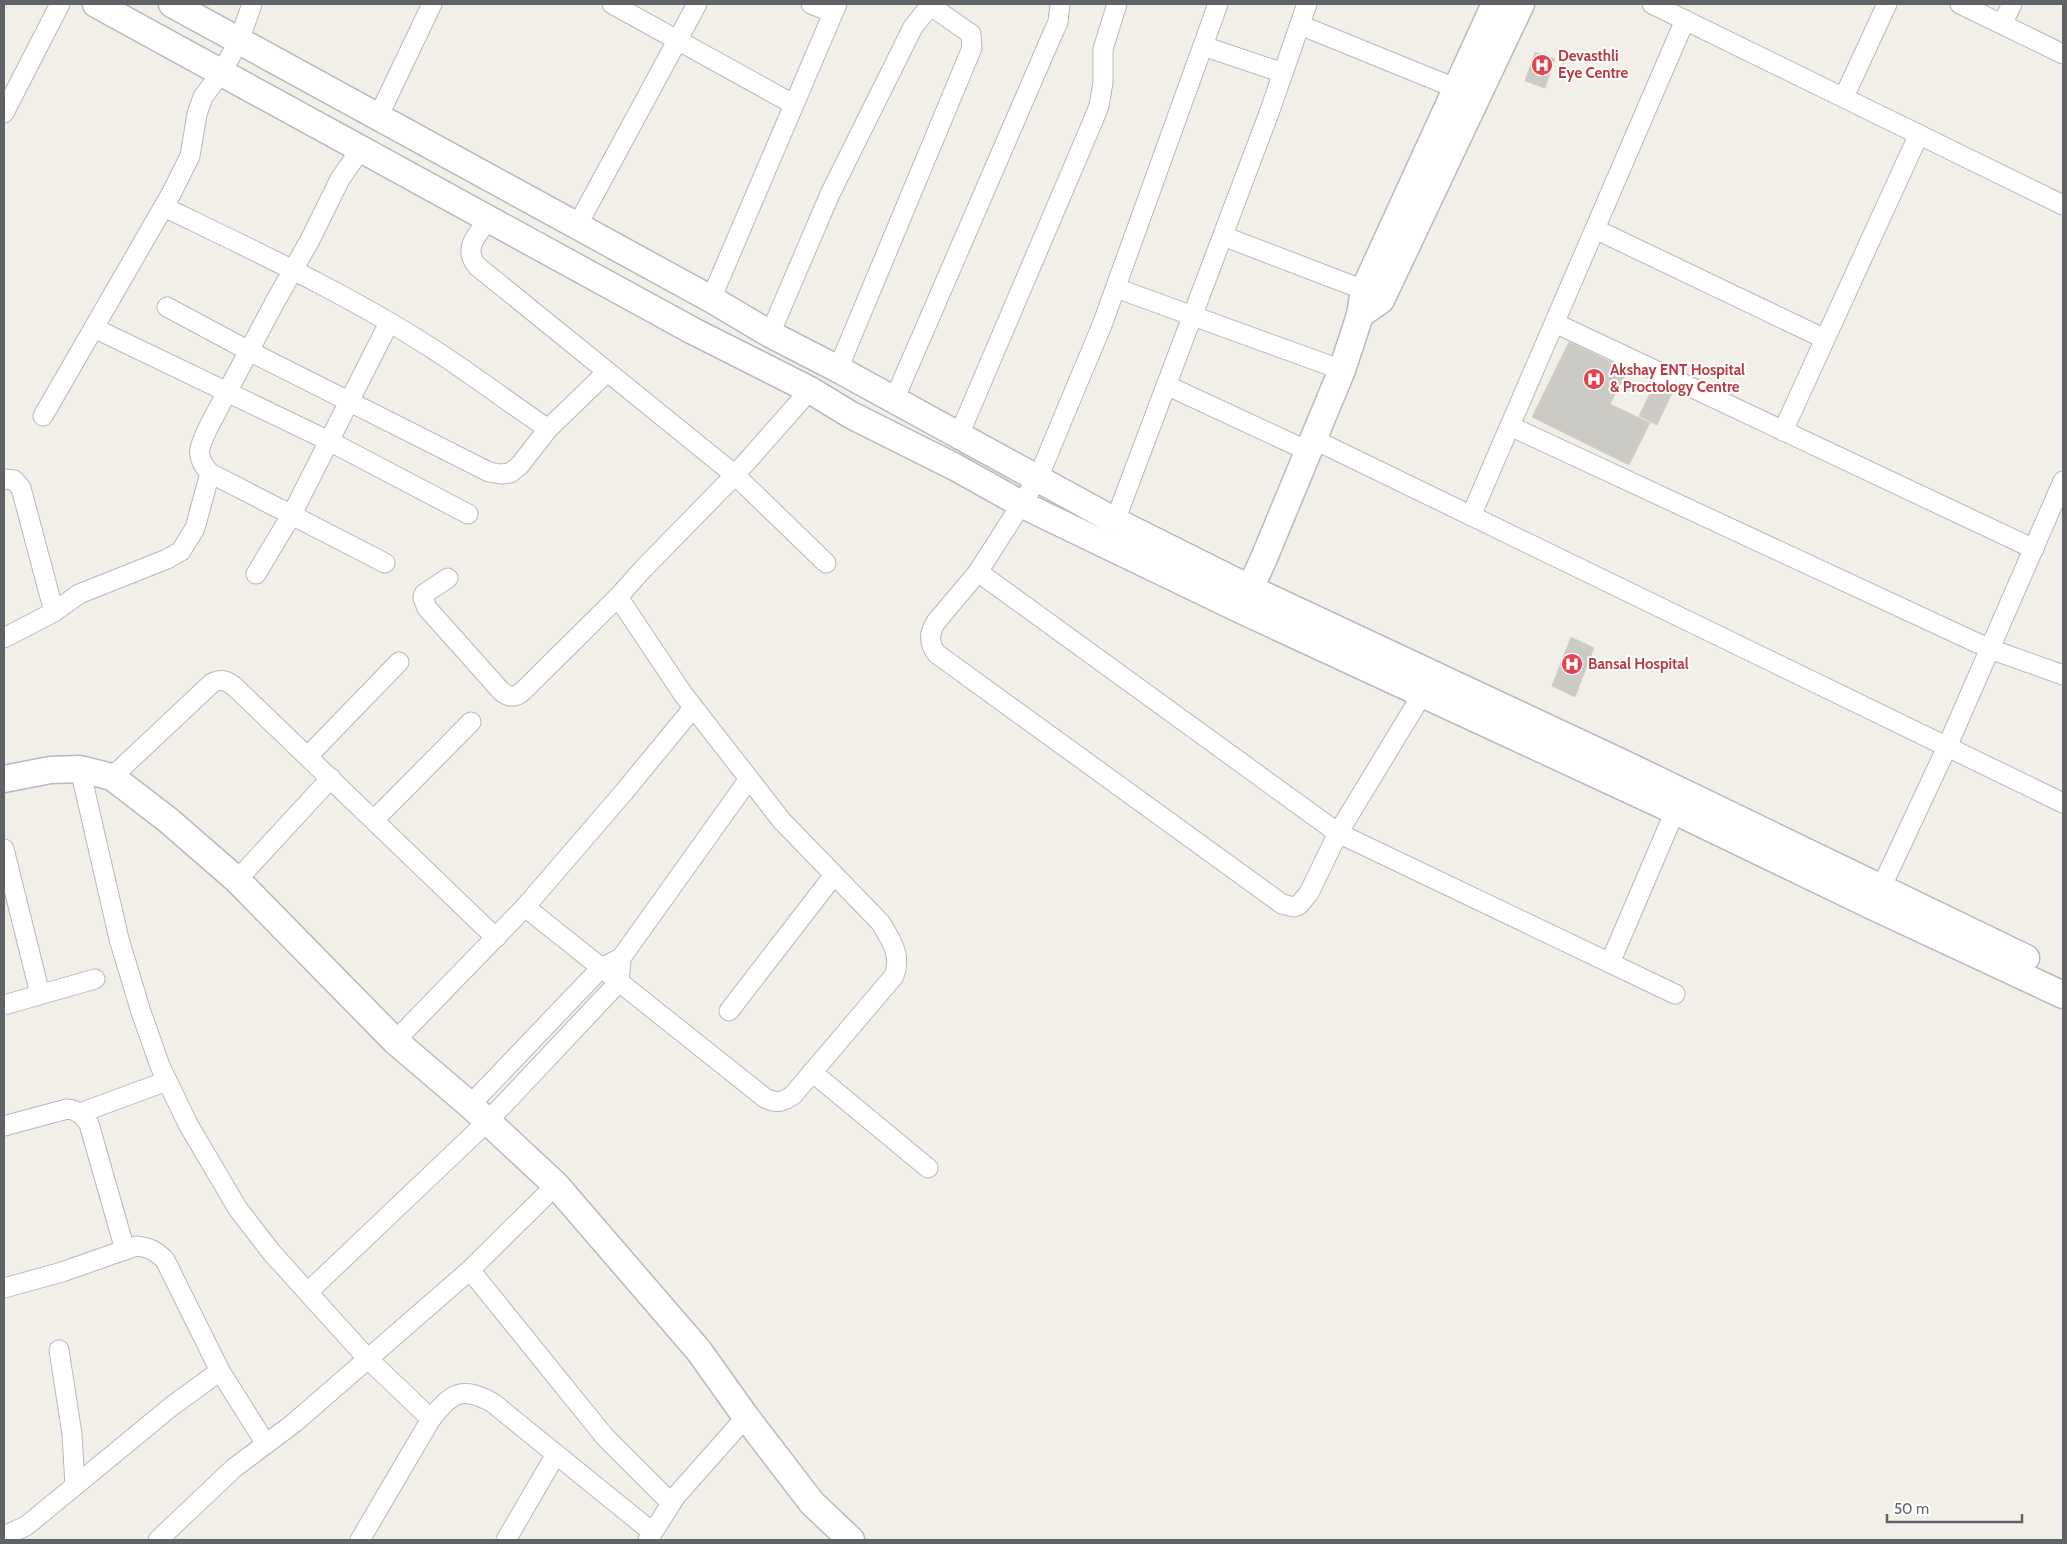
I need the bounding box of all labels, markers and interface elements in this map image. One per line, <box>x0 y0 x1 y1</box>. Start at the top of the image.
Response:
place label: Devasthli Eye Centre <box>1558 47 1628 82</box>
hospital icon: Devasthli Eye Centre <box>1530 53 1554 77</box>
place label: Akshay ENT Hospital & Proctology Centre <box>1610 361 1745 396</box>
hospital icon: Akshay ENT Hospital & Proctology Centre <box>1582 367 1606 391</box>
hospital icon: Bansal Hospital <box>1560 652 1584 676</box>
place label: Bansal Hospital <box>1588 655 1689 673</box>
scale bar <box>1887 1492 2022 1524</box>
text: 50 m <box>1894 1500 1929 1518</box>

